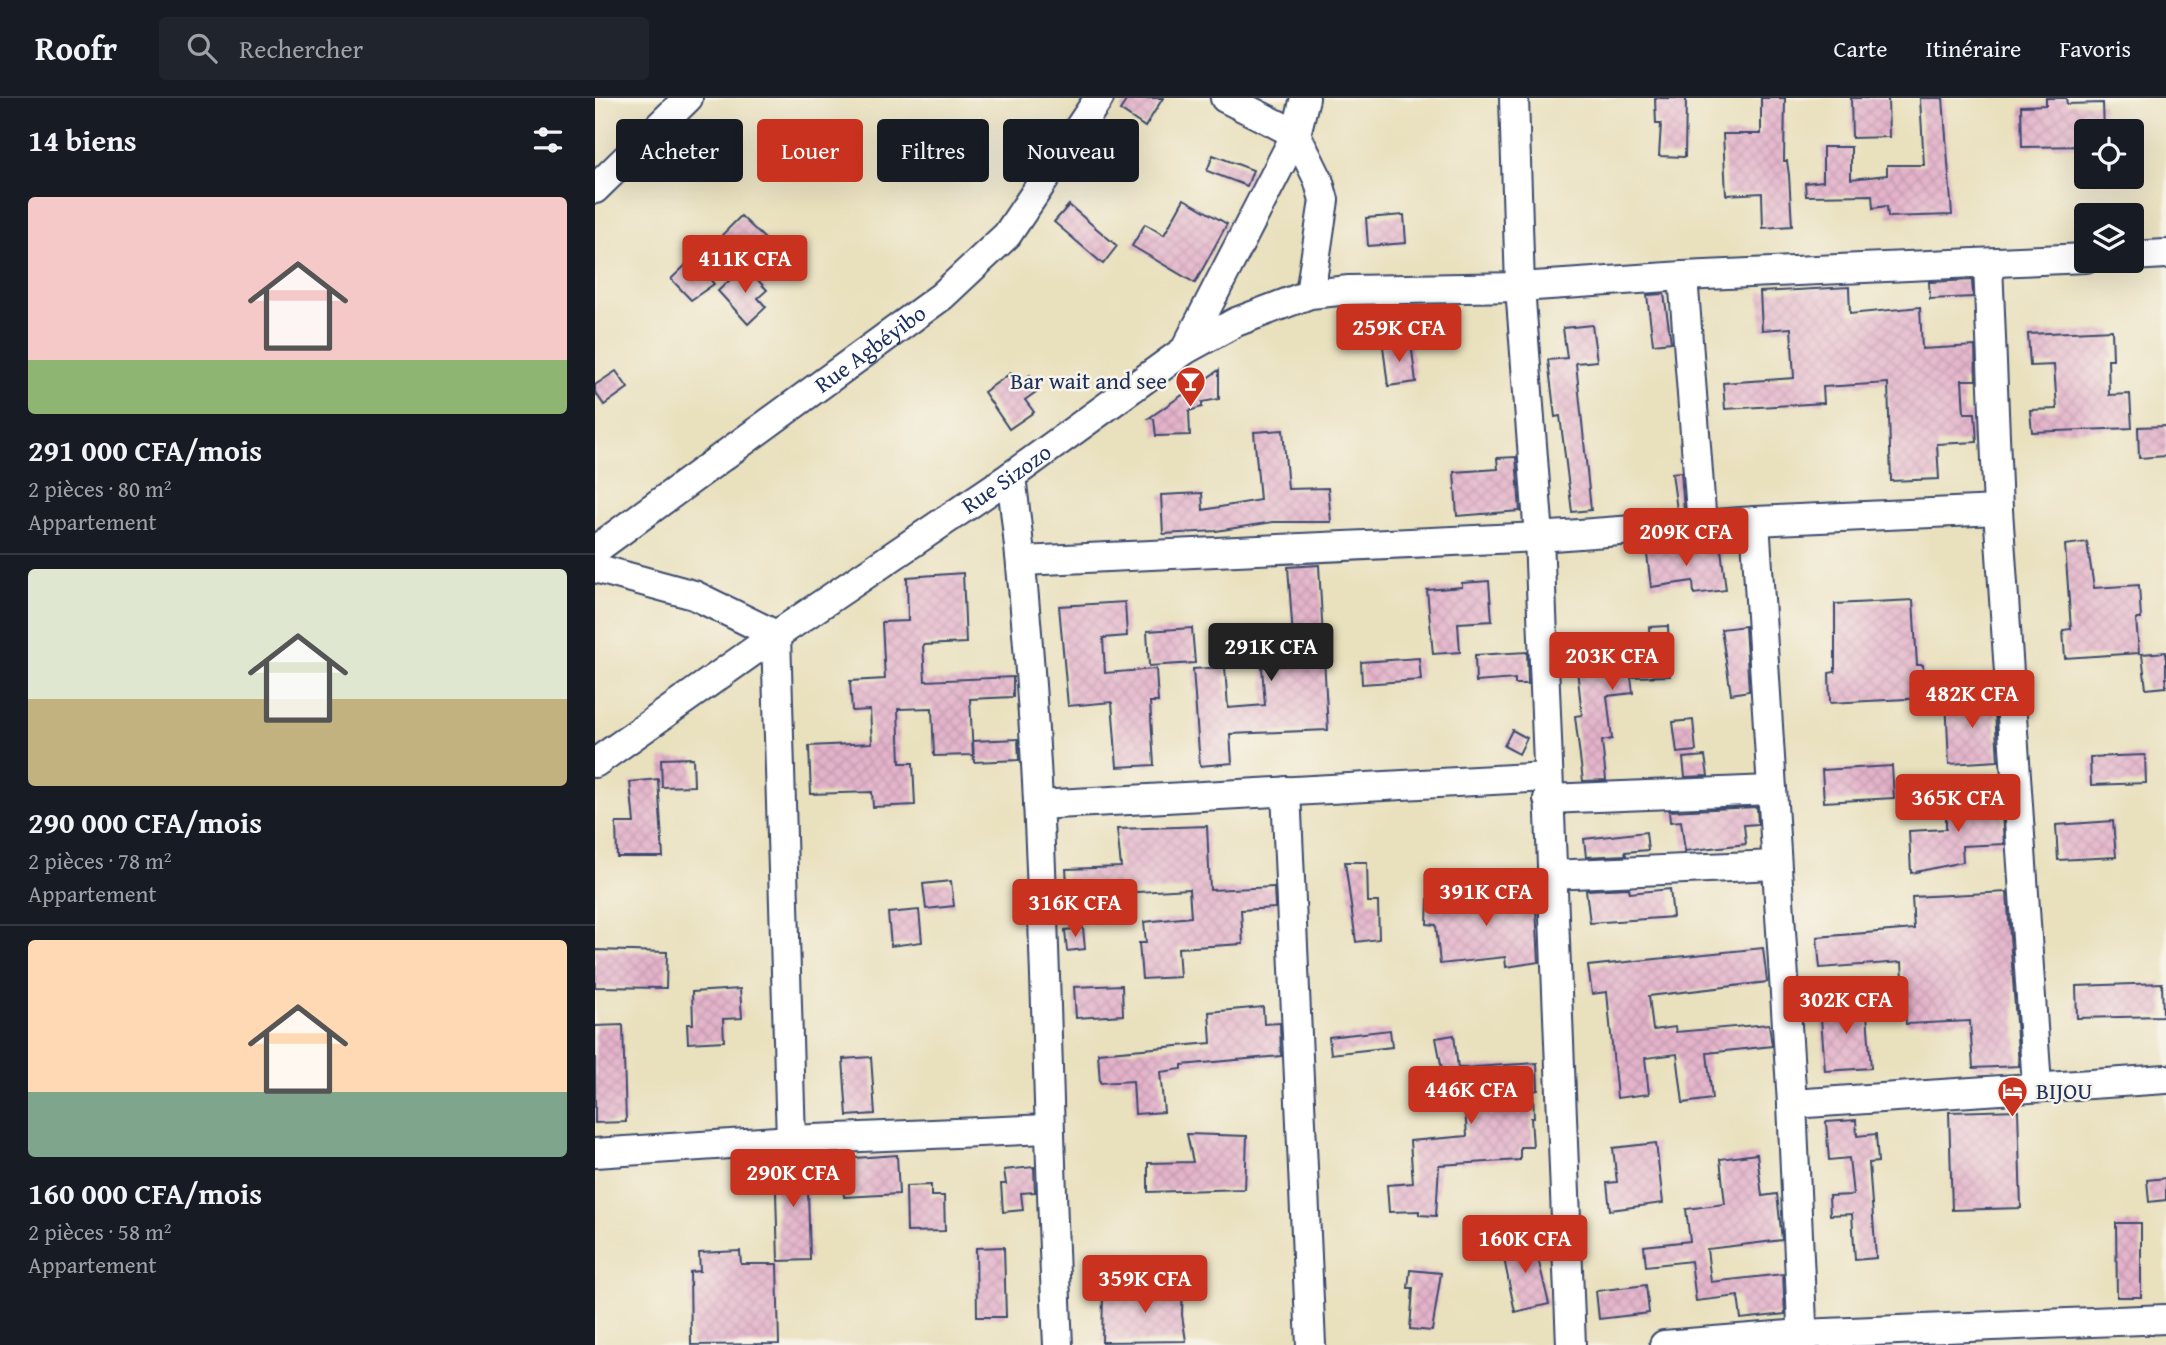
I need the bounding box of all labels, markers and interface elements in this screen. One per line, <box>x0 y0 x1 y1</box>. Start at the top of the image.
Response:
search box <box>159 17 649 80</box>
text: Roofr <box>35 24 117 72</box>
icon: search <box>183 29 221 67</box>
text: Rechercher <box>239 29 363 68</box>
text: Carte <box>1834 31 1888 66</box>
text: Itinéraire <box>1926 31 2021 66</box>
text: Favoris <box>2059 31 2131 66</box>
text: 14 biens <box>28 118 137 162</box>
chip: Acheter <box>616 119 743 182</box>
chip: Louer <box>757 119 863 182</box>
chip: Filtres <box>877 119 989 182</box>
chip: Nouveau <box>1003 119 1139 182</box>
map controls <box>2074 119 2144 273</box>
button: locate <box>2074 119 2144 189</box>
icon: filters <box>529 121 567 159</box>
button: layers <box>2074 203 2144 273</box>
pin: 411K CFA <box>673 236 817 295</box>
text: 411K CFA <box>698 241 792 274</box>
icon: home <box>235 243 361 369</box>
street label: Rue Agbéyibo <box>807 296 933 400</box>
pin: 259K CFA <box>1327 304 1471 364</box>
text: 259K CFA <box>1352 310 1446 343</box>
place label: Bar wait and see <box>1010 364 1167 397</box>
bar icon: Bar wait and see <box>1173 364 1207 408</box>
text: 291 000 CFA/mois <box>28 428 262 472</box>
street label: Rue Sizozo <box>954 435 1058 521</box>
text: 2 pièces · 80 m² <box>28 472 172 505</box>
text: Appartement <box>28 505 157 538</box>
pin: 209K CFA <box>1614 508 1758 568</box>
text: 209K CFA <box>1639 514 1733 547</box>
icon: home <box>235 615 361 741</box>
pin: 291K CFA <box>1199 624 1343 683</box>
text: 291K CFA <box>1224 629 1318 662</box>
pin: 203K CFA <box>1540 632 1684 692</box>
text: 203K CFA <box>1565 638 1659 671</box>
pin: 482K CFA <box>1900 670 2044 730</box>
text: 482K CFA <box>1925 676 2019 709</box>
pin: 365K CFA <box>1886 774 2030 834</box>
text: 365K CFA <box>1911 780 2005 813</box>
text: 290 000 CFA/mois <box>28 800 262 844</box>
text: 2 pièces · 78 m² <box>28 844 172 877</box>
pin: 391K CFA <box>1414 868 1558 928</box>
text: 391K CFA <box>1439 874 1533 907</box>
text: Appartement <box>28 877 157 910</box>
pin: 316K CFA <box>1003 880 1147 939</box>
text: 316K CFA <box>1028 885 1122 918</box>
pin: 302K CFA <box>1774 976 1918 1036</box>
text: 302K CFA <box>1799 982 1893 1015</box>
icon: home <box>235 986 361 1112</box>
pin: 446K CFA <box>1399 1066 1543 1126</box>
text: 446K CFA <box>1424 1072 1518 1105</box>
hotel icon: BIJOU <box>1996 1074 2030 1118</box>
place label: BIJOU <box>2036 1074 2092 1107</box>
pin: 290K CFA <box>721 1150 865 1209</box>
text: 290K CFA <box>746 1155 840 1188</box>
text: 160 000 CFA/mois <box>28 1171 262 1215</box>
text: 2 pièces · 58 m² <box>28 1215 172 1248</box>
pin: 160K CFA <box>1453 1216 1597 1275</box>
text: 160K CFA <box>1478 1221 1572 1254</box>
text: Appartement <box>28 1248 157 1281</box>
pin: 359K CFA <box>1073 1256 1217 1315</box>
text: 359K CFA <box>1098 1261 1192 1294</box>

